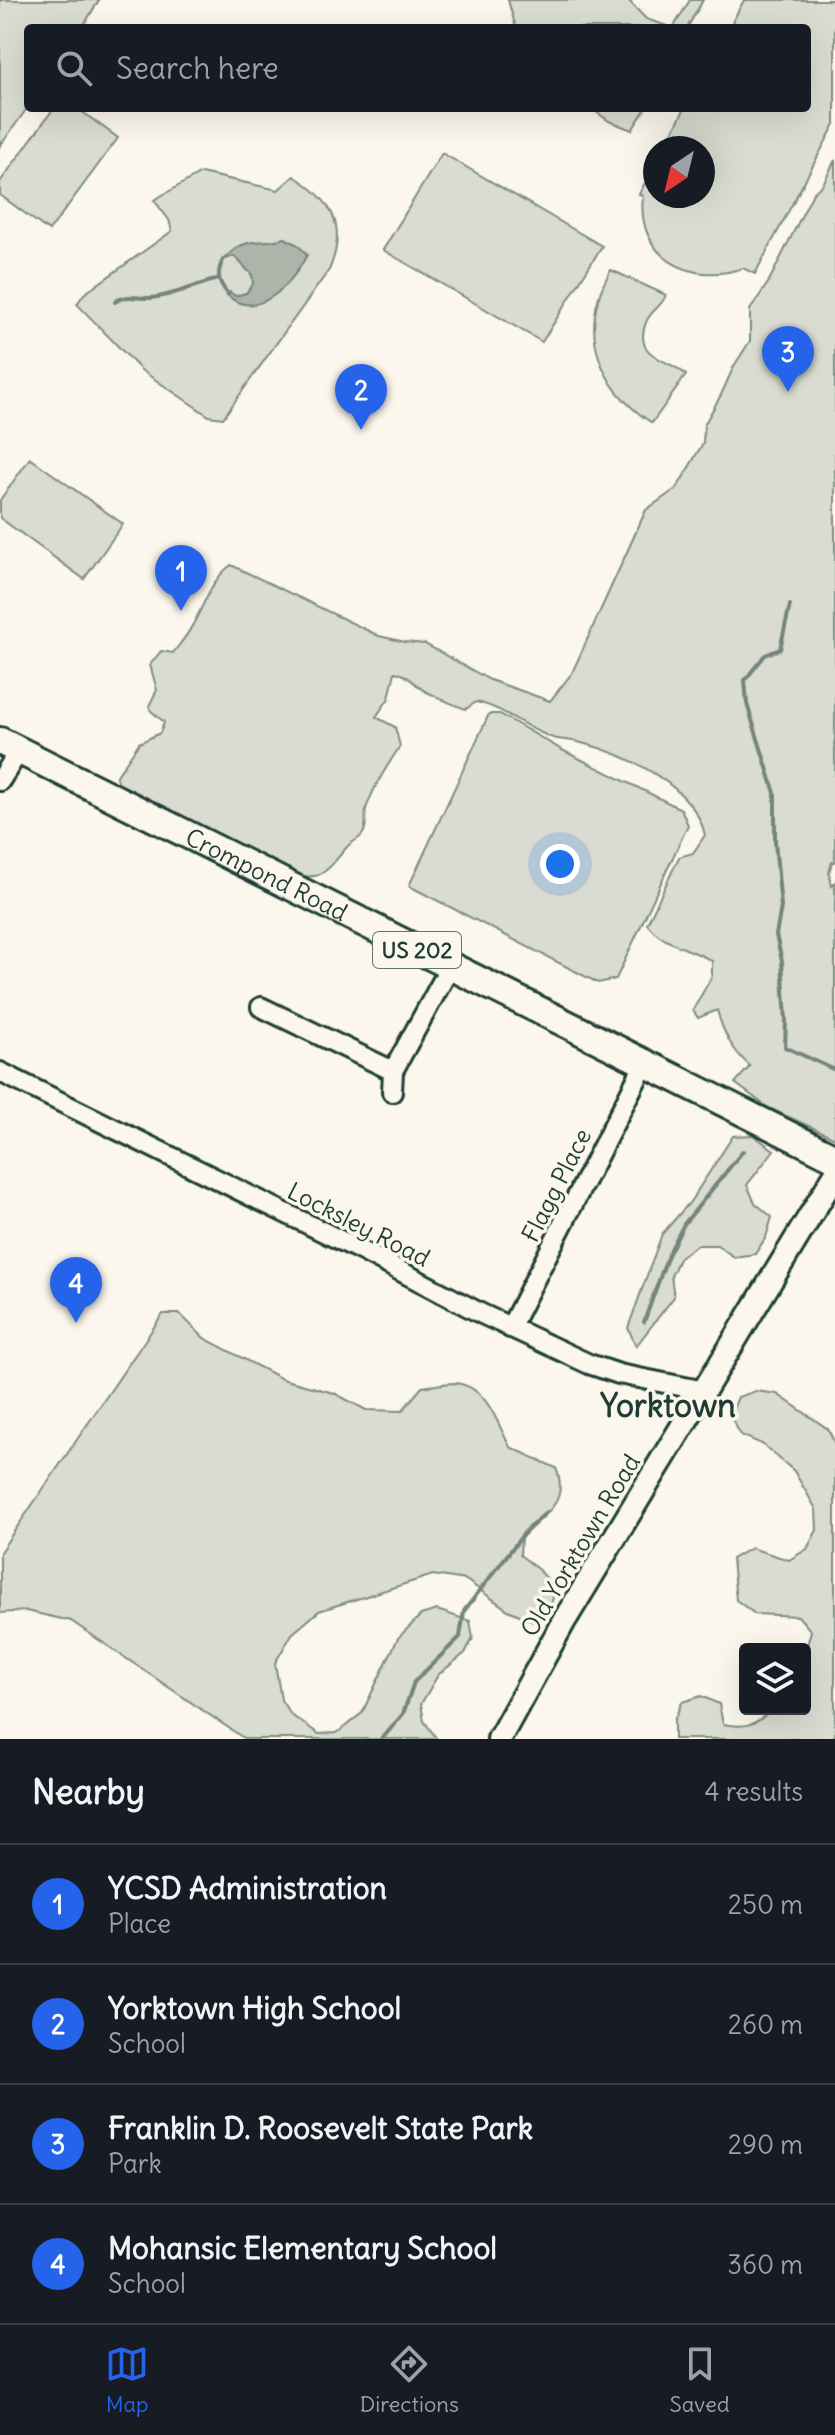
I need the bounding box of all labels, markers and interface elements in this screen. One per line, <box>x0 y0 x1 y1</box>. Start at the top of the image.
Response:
search box <box>24 24 811 112</box>
icon: search <box>52 46 96 90</box>
text: Search here <box>116 49 279 87</box>
north arrow <box>643 136 715 208</box>
pin: 3 <box>762 326 814 392</box>
pin: 2 <box>335 364 387 430</box>
pin: 1 <box>155 545 207 611</box>
street label: Crompond Road <box>181 821 353 927</box>
your location <box>540 844 580 884</box>
road number: US 202 <box>373 932 461 968</box>
street label: Flagg Place <box>515 1123 597 1247</box>
street label: Locksley Road <box>283 1175 435 1273</box>
pin: 4 <box>50 1257 102 1323</box>
district label: Yorktown <box>599 1385 736 1426</box>
street label: Old Yorktown Road <box>514 1448 646 1642</box>
map controls <box>739 1643 811 1715</box>
button: layers <box>739 1643 811 1715</box>
text: Nearby <box>32 1770 145 1813</box>
text: 4 results <box>705 1775 803 1808</box>
text: YCSD Administration <box>108 1869 387 1907</box>
text: 1 <box>53 1888 63 1921</box>
text: 250 m <box>728 1888 803 1921</box>
text: Place <box>108 1907 171 1940</box>
text: Yorktown High School <box>108 1989 401 2027</box>
text: 2 <box>51 2008 65 2041</box>
text: 260 m <box>728 2008 803 2041</box>
text: School <box>108 2027 186 2060</box>
text: Franklin D. Roosevelt State Park <box>108 2109 533 2147</box>
text: 3 <box>51 2128 65 2161</box>
text: 290 m <box>728 2128 803 2161</box>
text: Park <box>108 2147 162 2180</box>
text: Mohansic Elementary School <box>108 2229 497 2267</box>
text: 4 <box>50 2248 66 2281</box>
text: 360 m <box>727 2248 803 2281</box>
text: School <box>108 2267 186 2300</box>
tab: Map <box>105 2342 149 2418</box>
tab: Directions <box>360 2342 459 2418</box>
tab: Saved <box>669 2342 730 2418</box>

